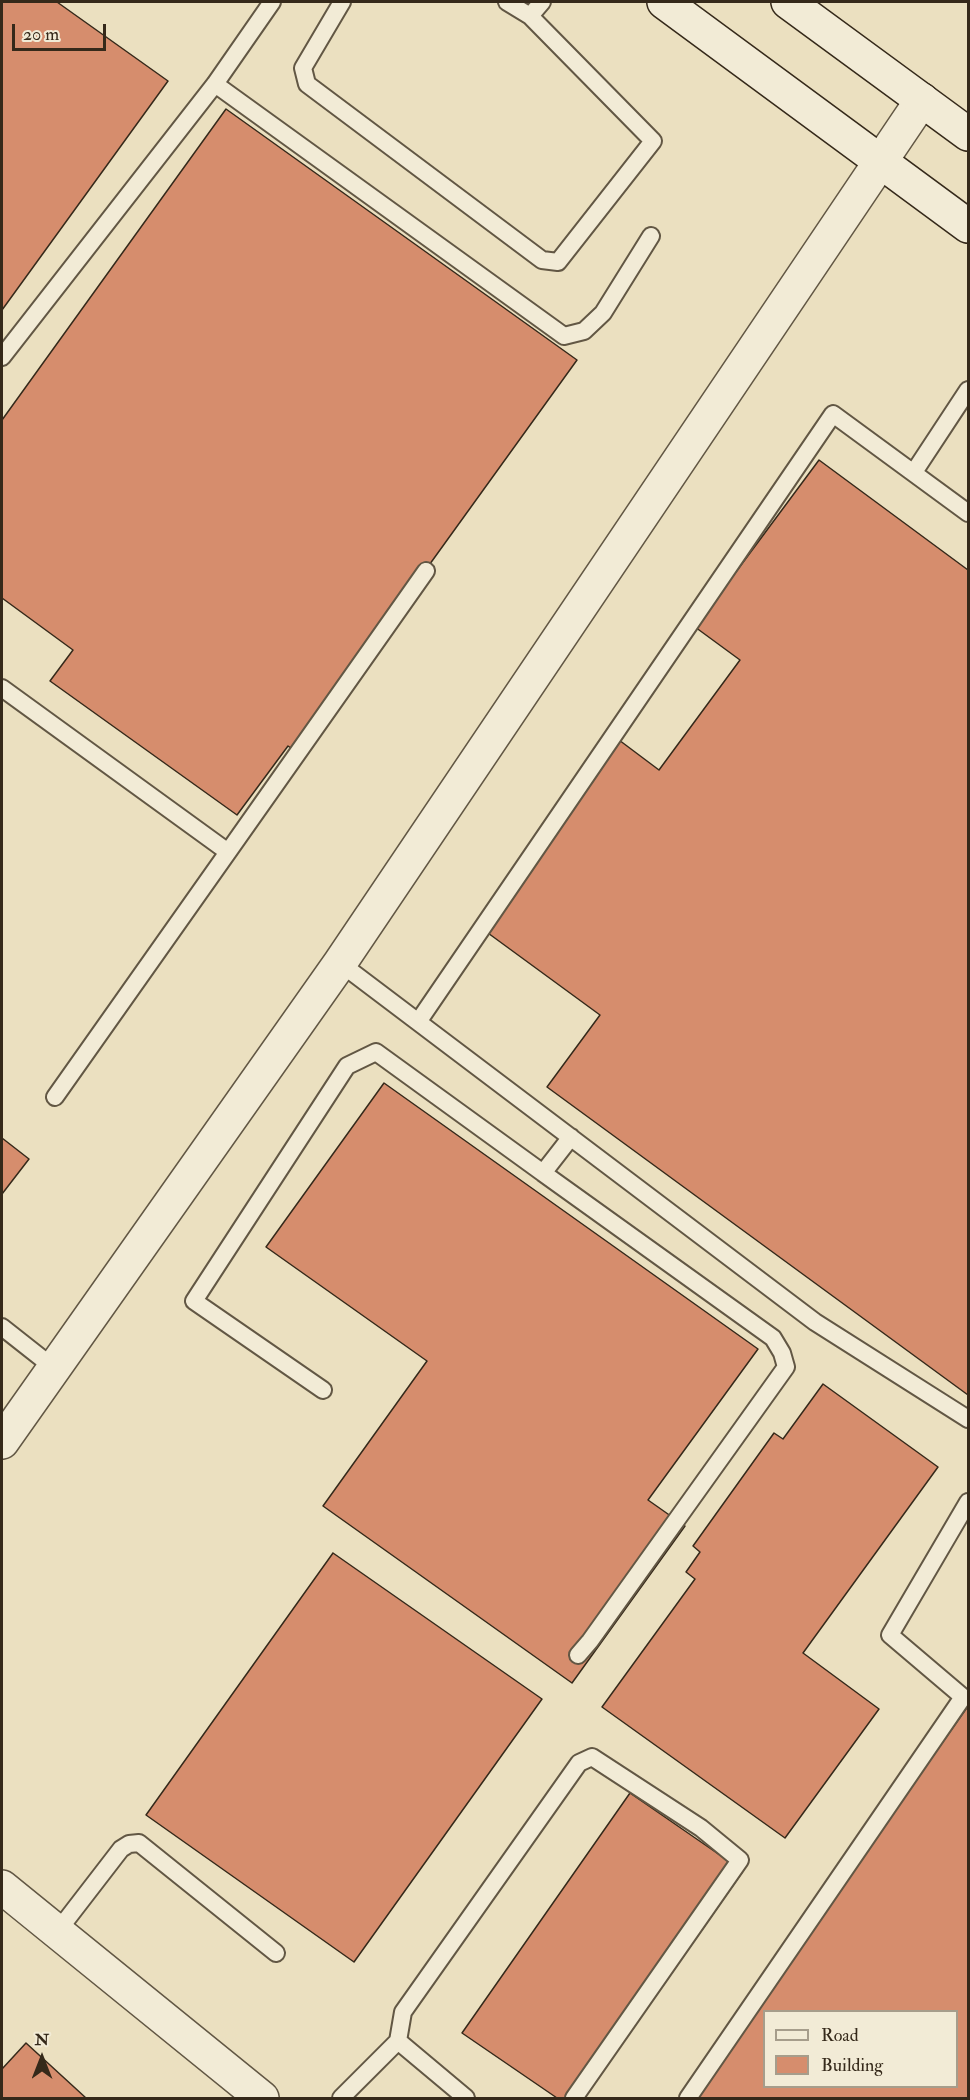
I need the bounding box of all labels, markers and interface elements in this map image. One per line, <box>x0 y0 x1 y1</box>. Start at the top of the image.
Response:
scale bar <box>15 12 110 50</box>
text: 20 m <box>23 23 59 46</box>
legend <box>763 2010 958 2088</box>
text: Road <box>821 2024 859 2047</box>
north arrow <box>12 2028 72 2088</box>
text: N <box>35 2030 49 2050</box>
text: Building <box>821 2054 883 2077</box>

